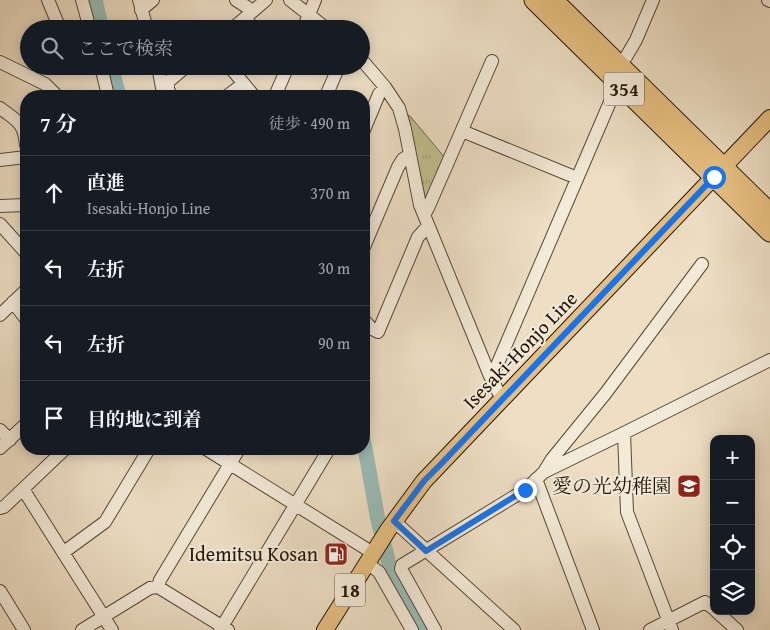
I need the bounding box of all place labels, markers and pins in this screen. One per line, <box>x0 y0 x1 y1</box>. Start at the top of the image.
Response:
place label: 愛の光幼稚園 <box>552 471 672 500</box>
school or university icon: 愛の光幼稚園 <box>676 473 702 499</box>
place label: Idemitsu Kosan <box>189 539 318 568</box>
fuel station icon: Idemitsu Kosan <box>323 541 349 567</box>

